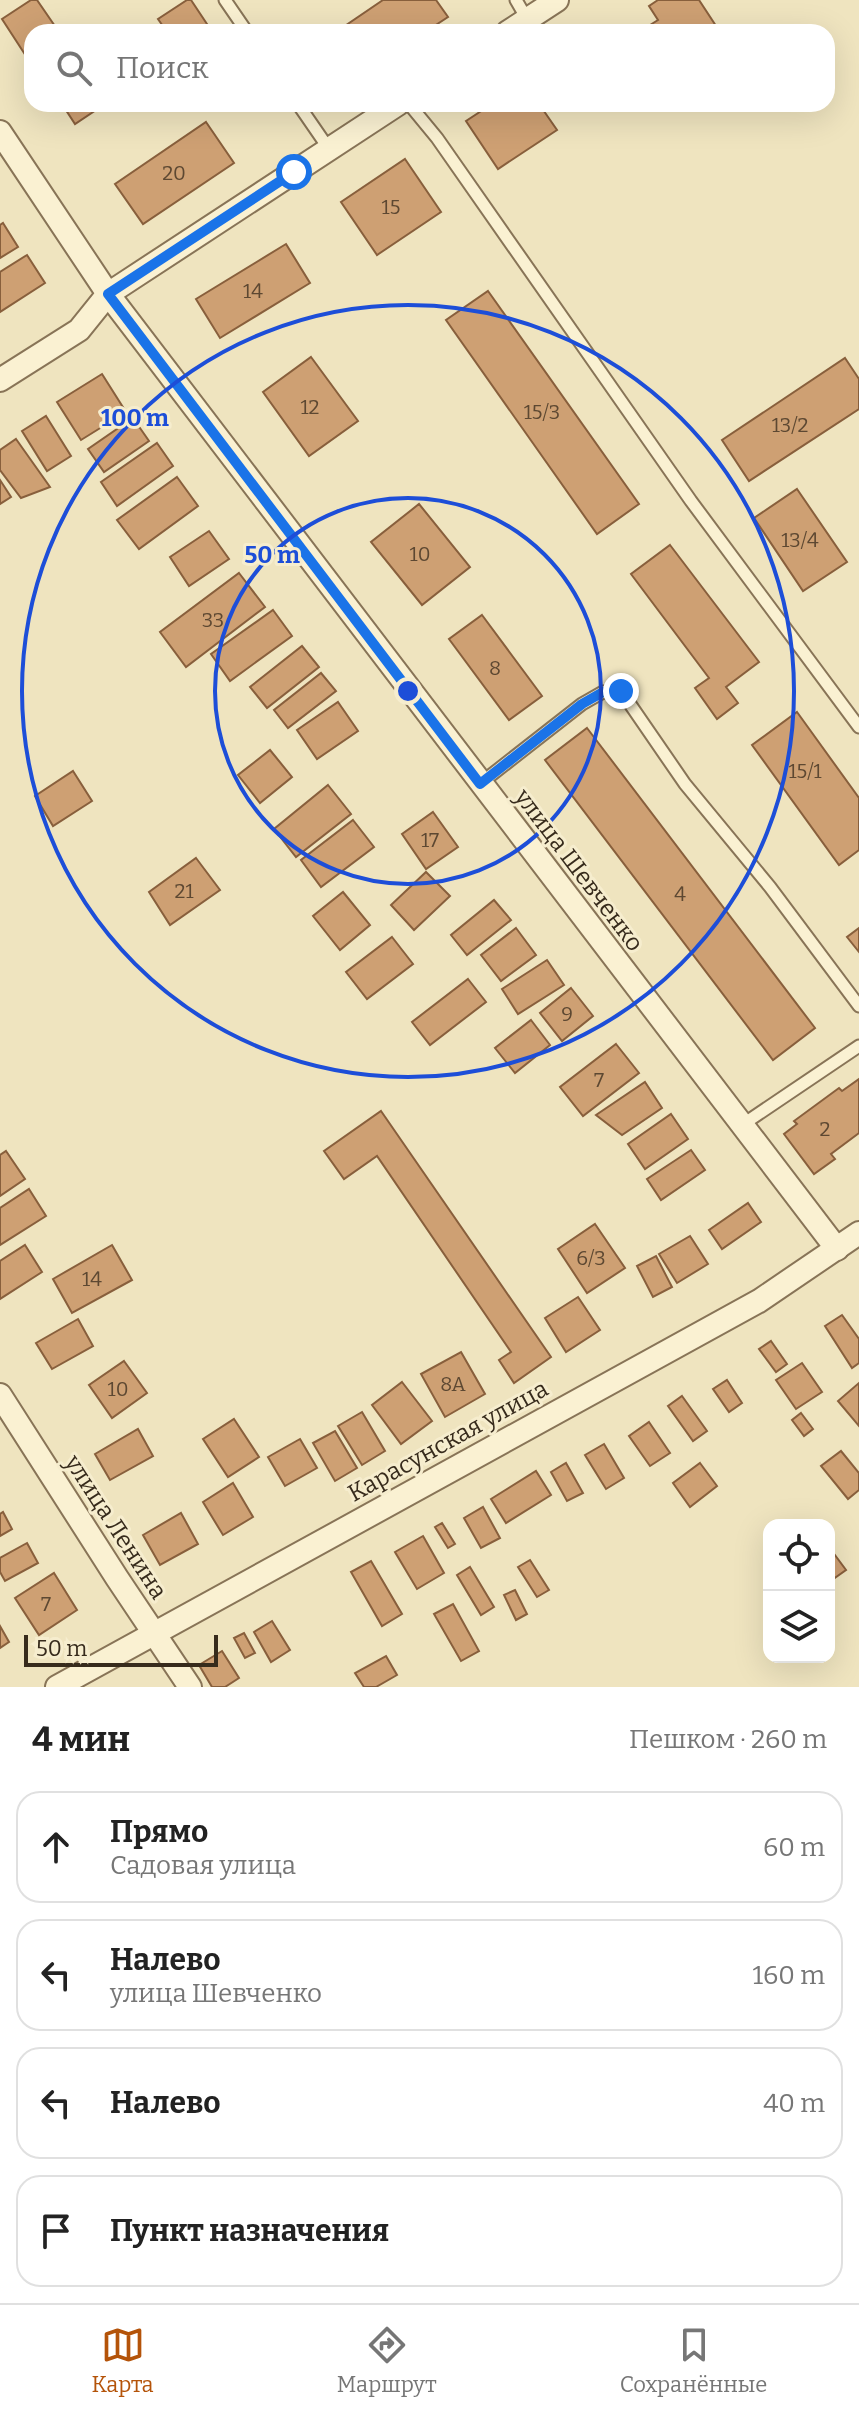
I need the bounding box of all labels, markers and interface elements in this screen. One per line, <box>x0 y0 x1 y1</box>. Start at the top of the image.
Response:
search box <box>24 24 835 112</box>
icon: search <box>52 46 96 90</box>
text: Поиск <box>116 50 209 86</box>
route start <box>276 154 312 190</box>
house number: 20 <box>162 161 186 185</box>
house number: 15 <box>382 195 400 219</box>
house number: 14 <box>243 279 263 303</box>
house number: 12 <box>301 395 320 419</box>
house number: 15/3 <box>524 400 560 424</box>
text: 100 m <box>101 404 169 432</box>
house number: 13/2 <box>772 413 808 437</box>
house number: 13/4 <box>781 528 819 552</box>
text: 50 m <box>244 541 300 569</box>
house number: 10 <box>410 542 430 566</box>
house number: 33 <box>202 608 224 632</box>
house number: 8 <box>489 656 501 680</box>
route end <box>603 673 639 709</box>
centre of rings <box>394 677 422 705</box>
house number: 15/1 <box>788 759 822 783</box>
street label: улица Шевченко <box>508 783 649 957</box>
house number: 17 <box>421 828 439 852</box>
house number: 21 <box>175 879 194 903</box>
house number: 4 <box>674 882 686 906</box>
house number: 9 <box>561 1002 573 1026</box>
house number: 7 <box>594 1068 604 1092</box>
house number: 2 <box>820 1117 830 1141</box>
house number: 6/3 <box>576 1246 606 1270</box>
house number: 14 <box>82 1267 102 1291</box>
house number: 8А <box>440 1372 466 1396</box>
street label: Карасунская улица <box>343 1374 553 1508</box>
house number: 10 <box>108 1377 128 1401</box>
street label: улица Ленина <box>59 1449 173 1604</box>
map controls <box>763 1519 835 1663</box>
button: locate <box>763 1519 835 1591</box>
button: layers <box>763 1591 835 1663</box>
house number: 7 <box>41 1592 51 1616</box>
scale bar <box>24 1631 218 1667</box>
text: 50 m <box>36 1635 87 1662</box>
text: 4 мин <box>32 1719 130 1760</box>
text: Пешком · 260 m <box>629 1724 827 1755</box>
text: Прямо <box>110 1814 208 1850</box>
icon: ahead <box>34 1825 78 1869</box>
text: 60 m <box>763 1832 825 1863</box>
text: Садовая улица <box>110 1850 296 1881</box>
text: Налево <box>110 1942 221 1978</box>
icon: left <box>34 1953 78 1997</box>
text: 160 m <box>753 1960 825 1991</box>
text: улица Шевченко <box>110 1978 322 2009</box>
icon: left <box>34 2081 78 2125</box>
text: Налево <box>110 2085 221 2121</box>
text: 40 m <box>763 2088 825 2119</box>
icon: arrive <box>34 2209 78 2253</box>
text: Пункт назначения <box>110 2213 389 2249</box>
tab: Карта <box>92 2323 154 2398</box>
tab: Маршрут <box>337 2323 436 2398</box>
tab: Сохранённые <box>620 2323 767 2398</box>

